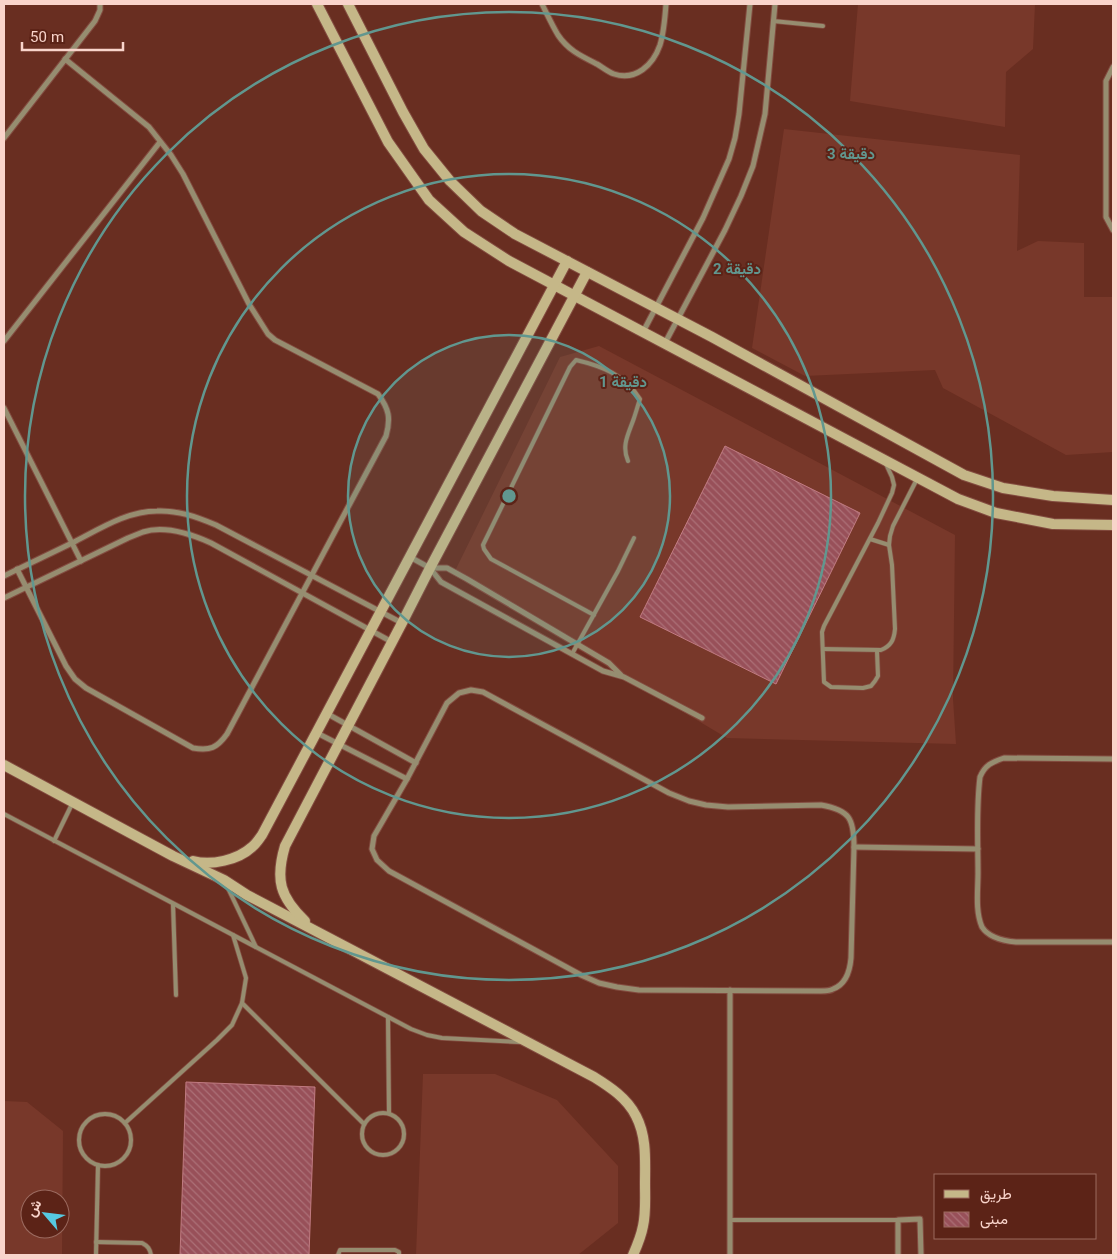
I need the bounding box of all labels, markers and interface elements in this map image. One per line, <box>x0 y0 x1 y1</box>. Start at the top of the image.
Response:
scale bar <box>22 20 124 52</box>
text: 50 m <box>30 27 64 50</box>
text: 3 دقيقة <box>827 144 875 167</box>
text: 2 دقيقة <box>713 259 761 282</box>
text: 1 دقيقة <box>599 372 647 395</box>
centre of rings <box>500 487 518 505</box>
legend <box>934 1174 1097 1239</box>
text: طريق <box>980 1184 1012 1207</box>
north arrow <box>20 1189 70 1239</box>
text: ش <box>22 1196 49 1221</box>
text: مبنى <box>980 1209 1008 1232</box>

